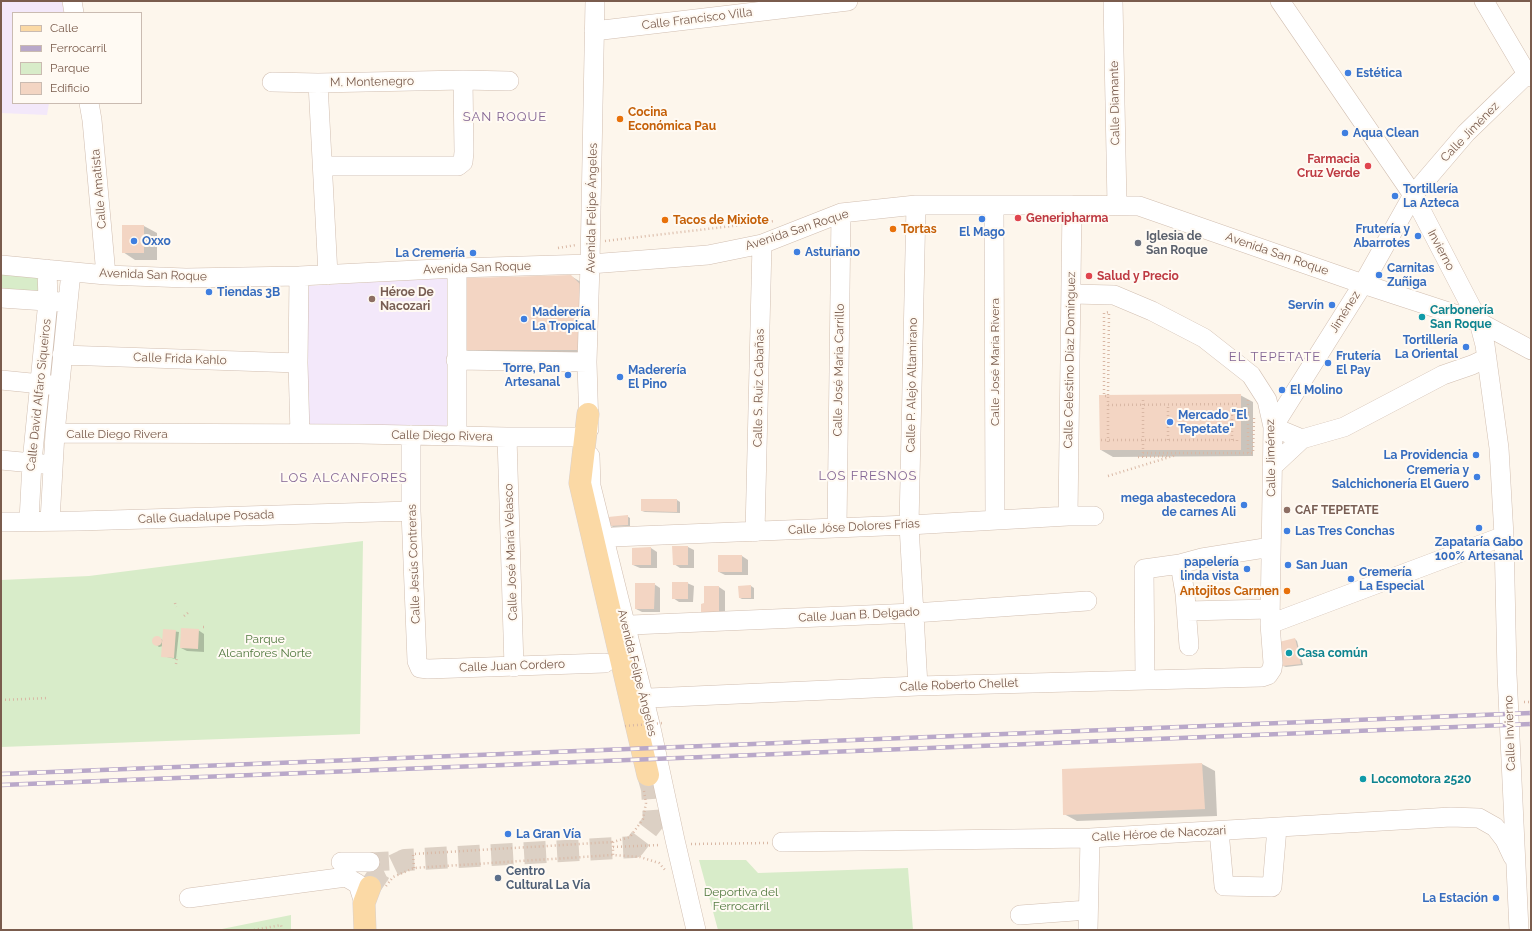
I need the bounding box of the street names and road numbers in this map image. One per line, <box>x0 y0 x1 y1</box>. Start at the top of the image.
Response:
street label: Calle Francisco Villa <box>641 5 753 33</box>
street label: Calle Diamante <box>1107 61 1123 145</box>
street label: M. Montenegro <box>330 74 414 90</box>
street label: Calle Jiménez <box>1438 99 1502 165</box>
street label: Avenida Felipe Ángeles <box>584 143 600 273</box>
street label: Calle Amatista <box>88 149 110 229</box>
street label: Avenida San Roque <box>743 206 851 254</box>
street label: Invierno <box>1424 227 1458 273</box>
street label: Avenida San Roque <box>1224 230 1330 278</box>
street label: Avenida San Roque <box>423 259 531 277</box>
street label: Avenida San Roque <box>99 266 207 284</box>
street label: Calle Celestino Díaz Domínguez <box>1061 271 1079 449</box>
street label: Jiménez <box>1327 289 1363 335</box>
street label: Calle José María Rivera <box>988 298 1002 426</box>
street label: Calle José María Carrillo <box>831 303 847 437</box>
street label: Calle P. Alejo Altamirano <box>904 317 920 453</box>
street label: Calle David Alfaro Siqueiros <box>24 318 54 472</box>
street label: Calle S. Ruiz Cabañas <box>751 329 767 447</box>
street label: Calle Frida Kahlo <box>133 350 227 368</box>
street label: Calle Jiménez <box>1263 419 1279 497</box>
street label: Calle Diego Rivera <box>66 427 168 441</box>
street label: Calle Diego Rivera <box>391 428 493 444</box>
street label: Calle José María Velasco <box>501 483 521 621</box>
street label: Calle Jesús Contreras <box>405 504 423 624</box>
street label: Calle Guadalupe Posada <box>138 507 274 527</box>
street label: Calle Jóse Dolores Frías <box>788 516 920 538</box>
street label: Calle Juan B. Delgado <box>798 605 920 625</box>
street label: Avenida Felipe Ángeles <box>614 608 660 738</box>
street label: Calle Juan Cordero <box>459 657 565 675</box>
street label: Calle Roberto Chellet <box>899 676 1019 694</box>
street label: Calle Invierno <box>1501 695 1519 771</box>
street label: Calle Héroe de Nacozari <box>1091 823 1227 845</box>

